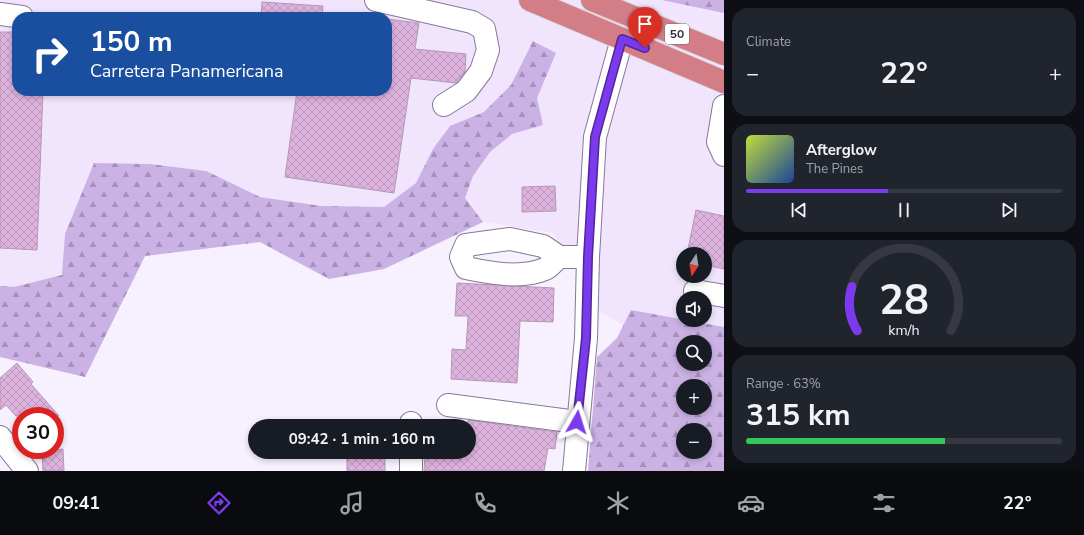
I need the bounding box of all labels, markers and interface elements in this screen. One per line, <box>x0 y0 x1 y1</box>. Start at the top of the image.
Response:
pin <box>628 7.0 662 48</box>
icon: arrive <box>634 13 656 35</box>
text: 150 m <box>90 23 173 61</box>
road number: 50 <box>665 24 689 44</box>
icon: right <box>24 28 76 80</box>
text: Climate <box>746 33 791 51</box>
text: 22° <box>880 53 928 94</box>
text: Carretera Panamericana <box>90 59 283 83</box>
text: − <box>746 59 759 89</box>
text: + <box>1049 59 1062 89</box>
text: Afterglow <box>806 140 877 160</box>
text: The Pines <box>806 160 863 178</box>
icon: previous <box>788 199 810 221</box>
icon: pause <box>893 199 915 221</box>
icon: next <box>998 199 1020 221</box>
north arrow <box>676 247 712 283</box>
map controls <box>676 247 712 459</box>
text: 28 <box>879 272 929 329</box>
button: sound <box>676 291 712 327</box>
text: km/h <box>888 321 920 340</box>
button: search <box>676 335 712 371</box>
text: Range · 63% <box>746 375 821 393</box>
button: + <box>676 379 712 415</box>
text: 315 km <box>746 395 851 436</box>
position arrow <box>556 401 598 443</box>
speed limit sign: 30 <box>12 407 64 459</box>
button: − <box>676 423 712 459</box>
text: 09:42 · 1 min · 160 m <box>289 429 435 449</box>
icon: directions <box>205 489 233 517</box>
icon: music <box>338 489 366 517</box>
icon: phone <box>471 489 499 517</box>
icon: climate <box>604 489 632 517</box>
icon: car <box>737 489 765 517</box>
icon: filters <box>870 489 898 517</box>
text: 09:41 <box>52 491 100 515</box>
text: 22° <box>1003 491 1031 515</box>

